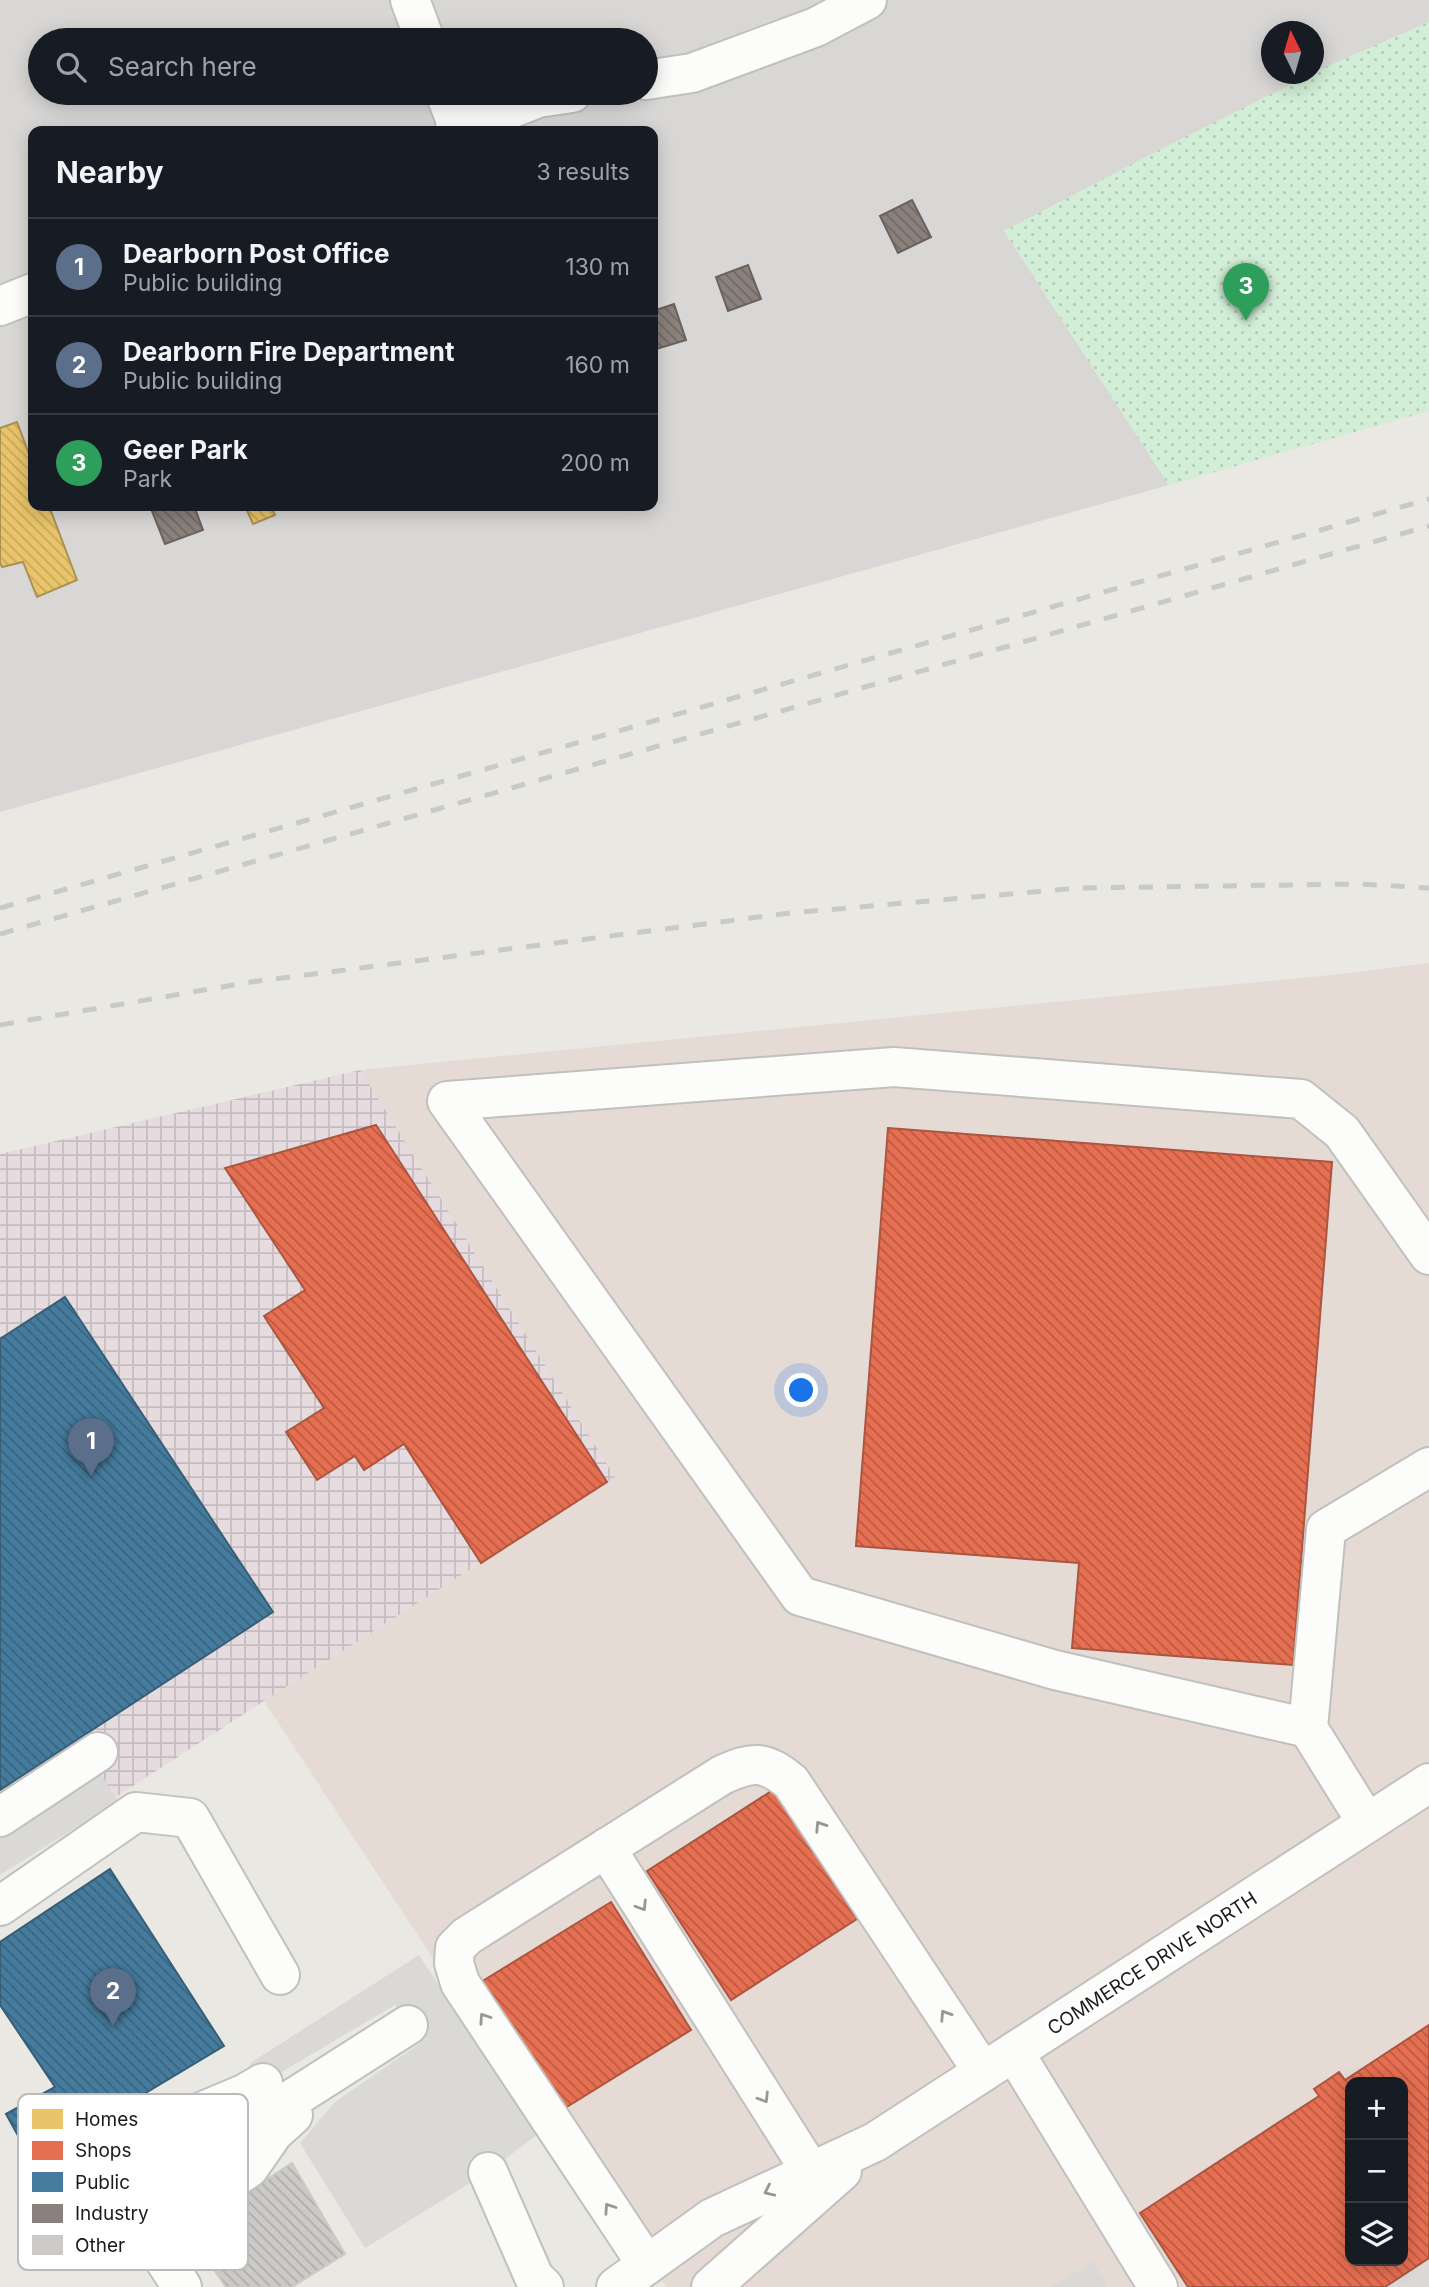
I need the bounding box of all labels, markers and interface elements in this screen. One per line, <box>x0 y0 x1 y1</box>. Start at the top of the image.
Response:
north arrow <box>1261 21 1324 84</box>
search box <box>28 28 658 105</box>
icon: search <box>52 48 90 86</box>
text: Search here <box>108 51 257 82</box>
text: Nearby <box>56 154 164 190</box>
text: 3 results <box>537 158 630 186</box>
text: Dearborn Post Office <box>123 238 390 269</box>
text: 1 <box>74 253 84 281</box>
text: 130 m <box>565 253 630 281</box>
pin: 3 <box>1223 263 1269 321</box>
text: Public building <box>123 269 282 297</box>
text: Dearborn Fire Department <box>123 336 455 367</box>
text: 2 <box>72 351 86 379</box>
text: 160 m <box>565 351 630 379</box>
text: Public building <box>123 367 282 395</box>
text: Geer Park <box>123 434 248 465</box>
text: 3 <box>72 449 86 477</box>
text: 200 m <box>560 449 630 477</box>
text: Park <box>123 465 172 493</box>
your location <box>784 1373 818 1407</box>
pin: 1 <box>68 1418 114 1476</box>
one-way arrow <box>815 1820 828 1833</box>
street label: COMMERCE DRIVE NORTH <box>1043 1887 1261 2040</box>
one-way arrow <box>634 1898 647 1911</box>
pin: 2 <box>90 1968 136 2026</box>
one-way arrow <box>940 2010 953 2023</box>
one-way arrow <box>479 2013 492 2026</box>
map controls <box>1345 2077 1408 2266</box>
button: + <box>1345 2077 1408 2140</box>
one-way arrow <box>756 2091 769 2104</box>
legend <box>18 2094 248 2270</box>
text: Homes <box>75 2108 138 2131</box>
text: Shops <box>75 2139 131 2162</box>
button: − <box>1345 2140 1408 2203</box>
text: Public <box>75 2171 130 2194</box>
one-way arrow <box>764 2183 776 2197</box>
text: Industry <box>75 2202 149 2225</box>
one-way arrow <box>605 2203 618 2216</box>
button: layers <box>1345 2203 1408 2266</box>
text: Other <box>75 2234 125 2257</box>

